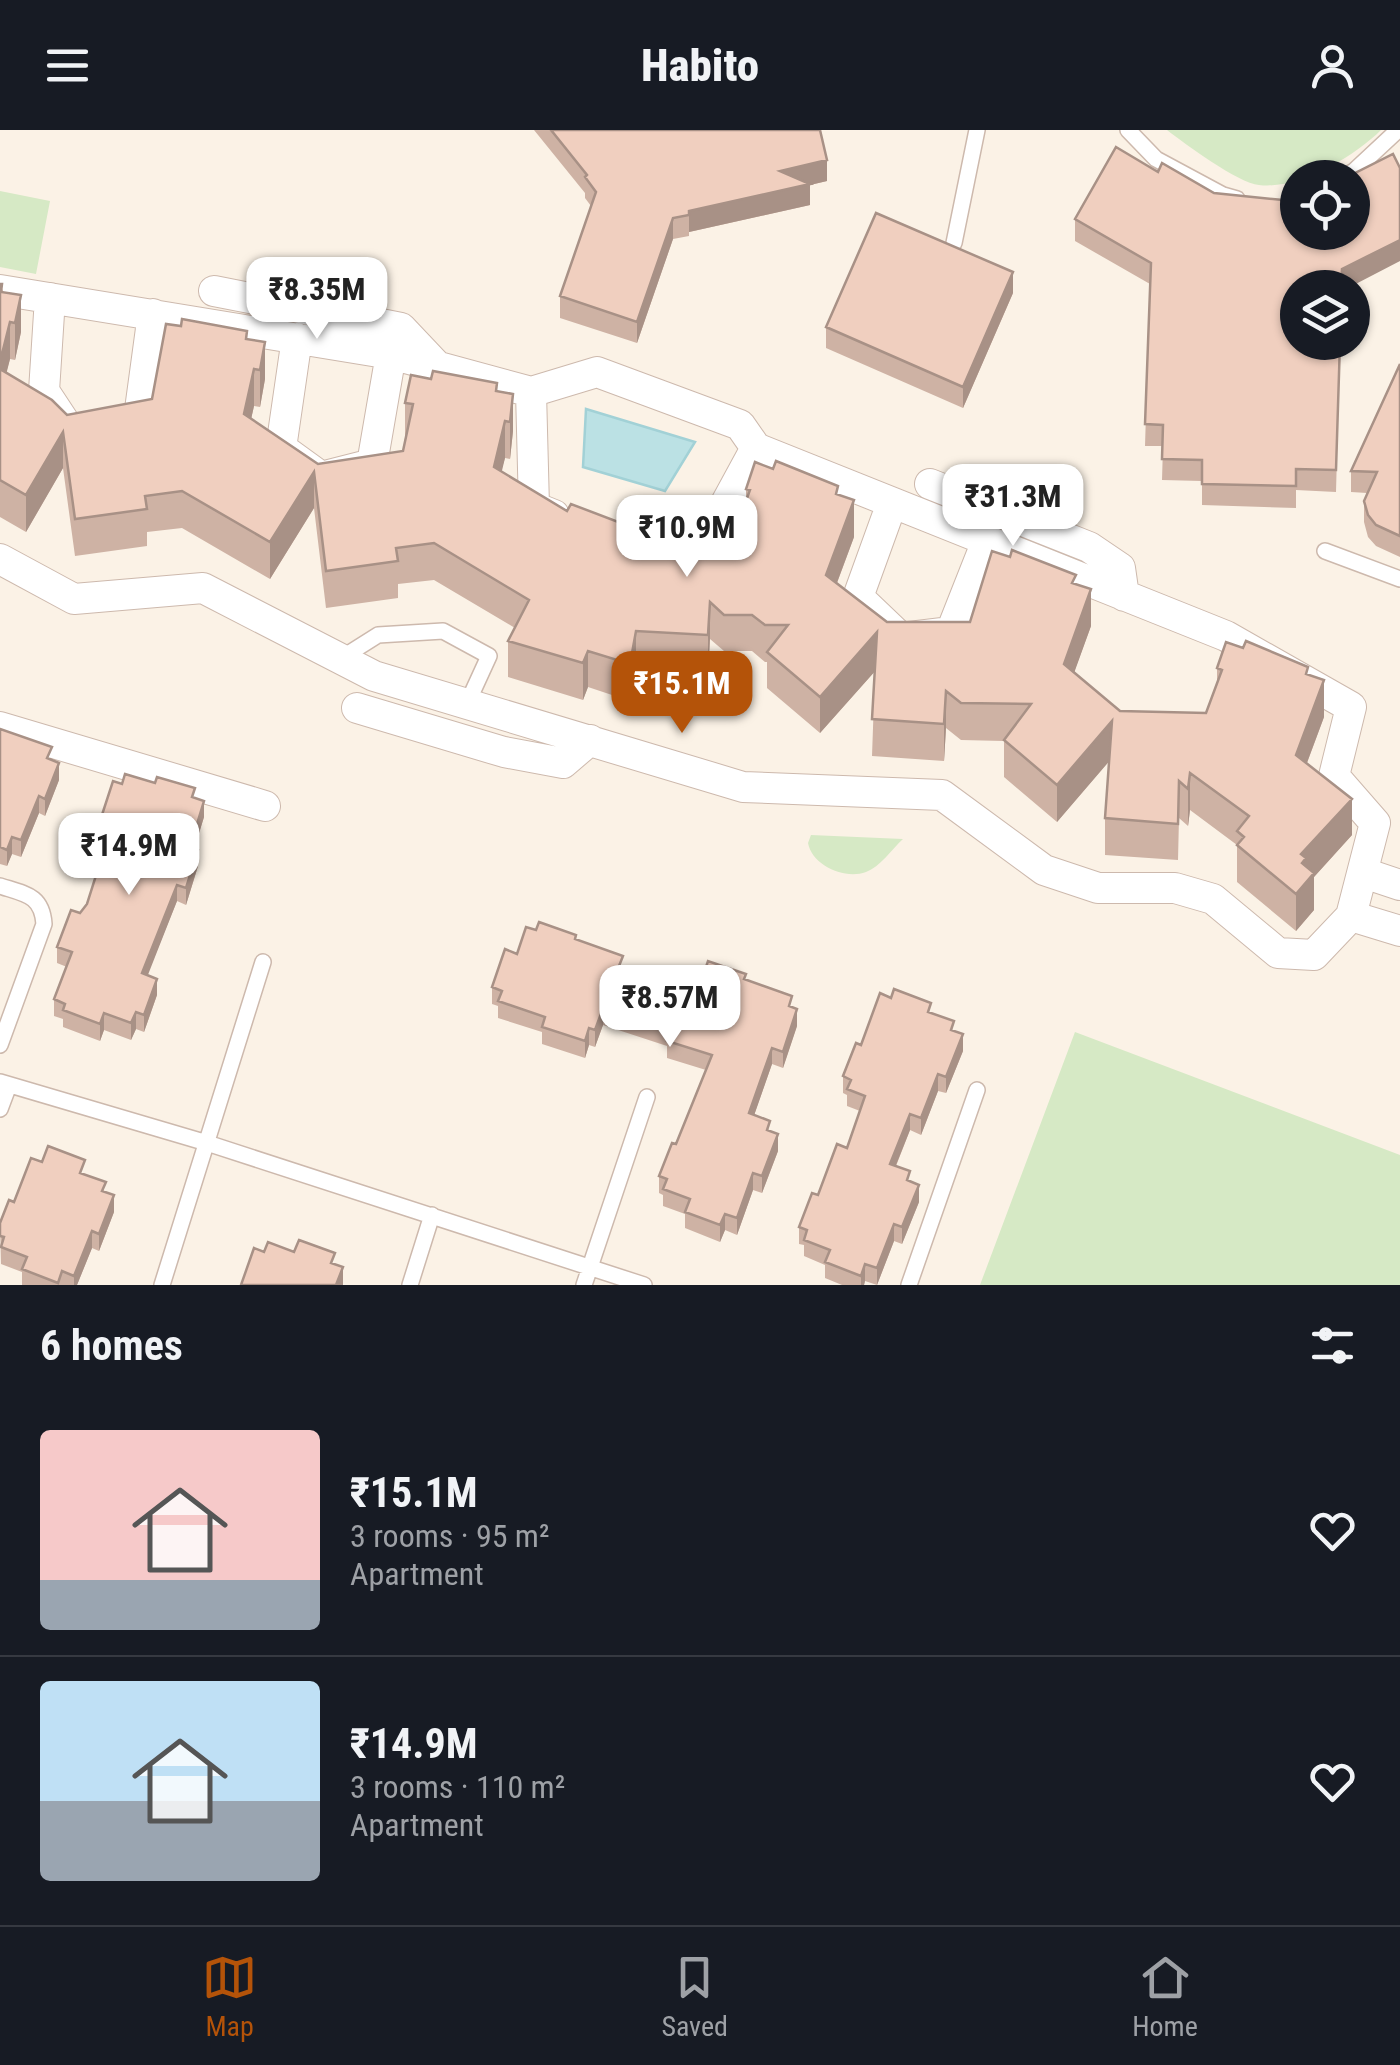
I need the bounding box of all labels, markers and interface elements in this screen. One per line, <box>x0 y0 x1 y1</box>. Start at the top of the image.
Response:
icon: menu <box>40 38 95 93</box>
icon: person <box>1305 38 1360 93</box>
text: Habito <box>641 39 759 92</box>
map controls <box>1280 160 1370 360</box>
button: locate <box>1280 160 1370 250</box>
pin: ₹8.35M <box>236 257 398 342</box>
text: ₹8.35M <box>268 270 366 308</box>
button: layers <box>1280 270 1370 360</box>
pin: ₹31.3M <box>932 464 1094 549</box>
text: ₹31.3M <box>964 477 1062 515</box>
pin: ₹10.9M <box>606 495 768 580</box>
text: ₹10.9M <box>638 508 736 546</box>
pin: ₹15.1M <box>601 651 763 736</box>
text: ₹15.1M <box>633 664 731 702</box>
pin: ₹14.9M <box>48 813 210 898</box>
text: ₹14.9M <box>80 826 178 864</box>
pin: ₹8.57M <box>589 965 751 1050</box>
text: ₹8.57M <box>621 978 719 1016</box>
icon: filters <box>1305 1318 1360 1373</box>
text: 6 homes <box>40 1321 183 1370</box>
text: ₹15.1M <box>350 1468 478 1517</box>
icon: home <box>120 1470 240 1590</box>
icon: heart <box>1305 1503 1360 1558</box>
text: 3 rooms · 95 m² <box>350 1517 549 1555</box>
text: Apartment <box>350 1555 484 1593</box>
text: ₹14.9M <box>350 1719 478 1768</box>
icon: home <box>120 1721 240 1841</box>
icon: heart <box>1305 1754 1360 1809</box>
text: 3 rooms · 110 m² <box>350 1768 565 1806</box>
text: Apartment <box>350 1806 484 1844</box>
tab: Map <box>202 1950 257 2043</box>
tab: Saved <box>661 1950 728 2043</box>
tab: Home <box>1132 1950 1198 2043</box>

